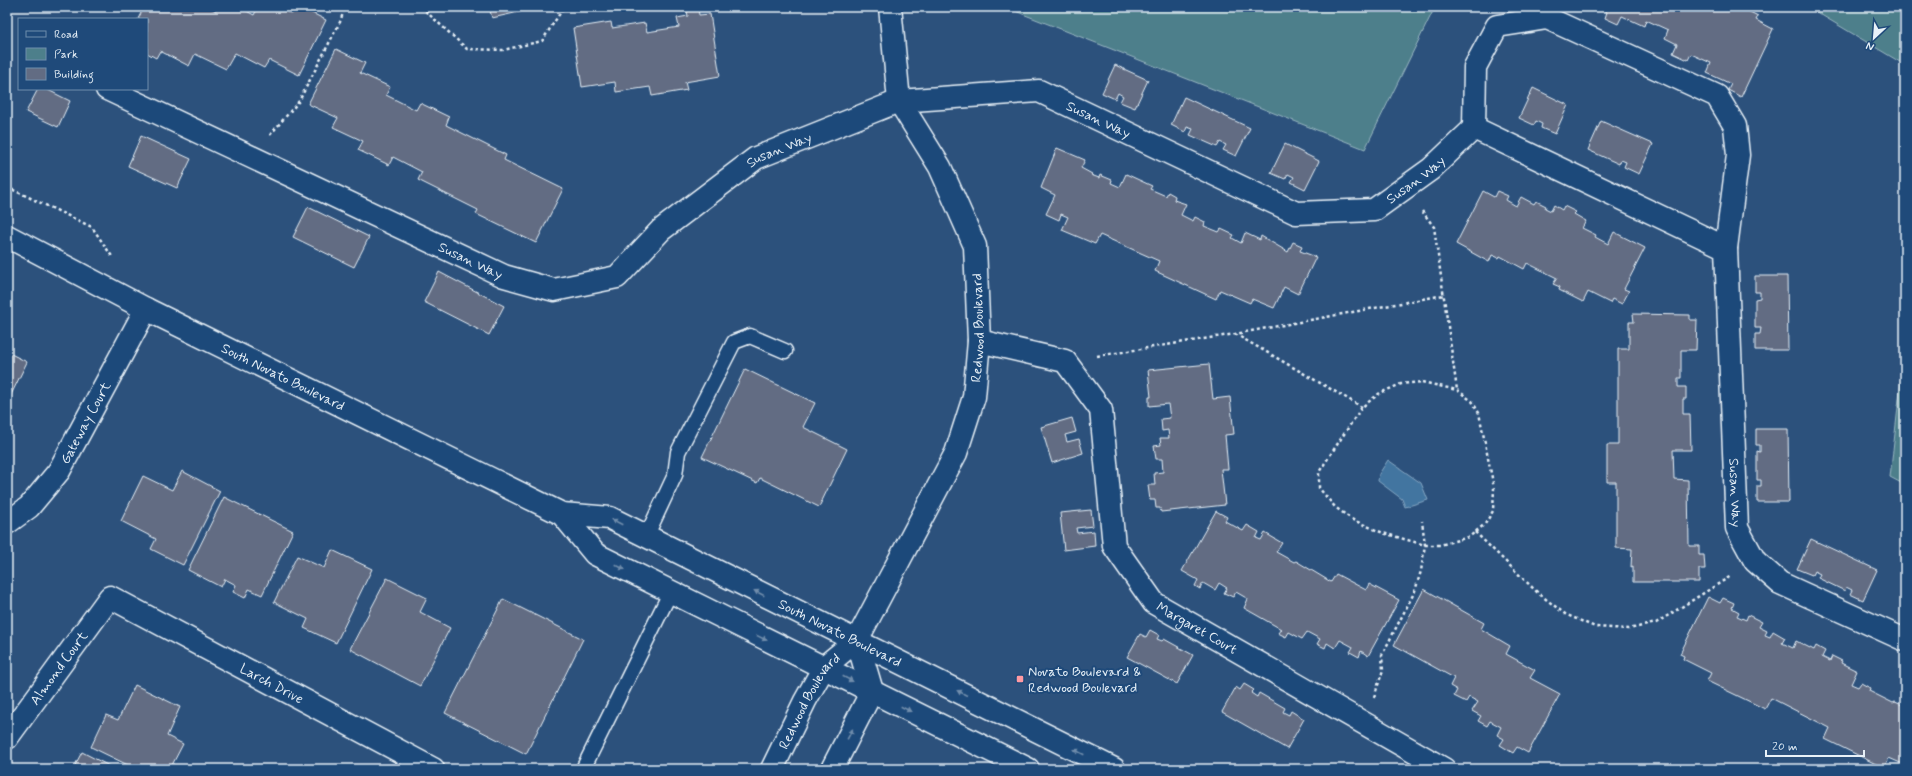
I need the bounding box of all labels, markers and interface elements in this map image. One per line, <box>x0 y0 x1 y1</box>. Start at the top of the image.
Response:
legend <box>18 18 148 90</box>
north arrow <box>1854 18 1894 58</box>
text: Road <box>54 27 78 43</box>
text: N <box>1864 38 1876 54</box>
text: Park <box>54 47 78 63</box>
text: Building <box>54 67 94 84</box>
street label: Susan Way <box>1063 97 1133 143</box>
street label: Susan Way <box>743 129 814 172</box>
street label: Susan Way <box>1383 152 1449 208</box>
street label: Susan Way <box>435 238 505 284</box>
street label: Redwood Boulevard <box>967 273 989 383</box>
street label: South Novato Boulevard <box>218 339 348 416</box>
street label: Gateway Court <box>56 378 116 467</box>
street label: Susan Way <box>1724 458 1745 528</box>
one-way arrow <box>612 519 623 525</box>
one-way arrow <box>615 564 626 571</box>
one-way arrow <box>753 590 764 596</box>
street label: South Novato Boulevard <box>775 595 904 672</box>
street label: Margaret Court <box>1153 598 1240 659</box>
street label: Almond Court <box>26 627 93 709</box>
one-way arrow <box>756 635 767 641</box>
street label: Redwood Boulevard <box>775 649 844 752</box>
street label: Larch Drive <box>236 660 307 708</box>
place label: Novato Boulevard & Redwood Boulevard <box>1028 663 1141 697</box>
marker: Novato Boulevard & Redwood Boulevard <box>1015 674 1025 684</box>
one-way arrow <box>842 676 854 682</box>
one-way arrow <box>957 690 968 697</box>
one-way arrow <box>901 705 912 712</box>
one-way arrow <box>847 729 854 740</box>
scale bar <box>1766 732 1864 758</box>
text: 20 m <box>1772 739 1798 755</box>
one-way arrow <box>1073 748 1084 755</box>

